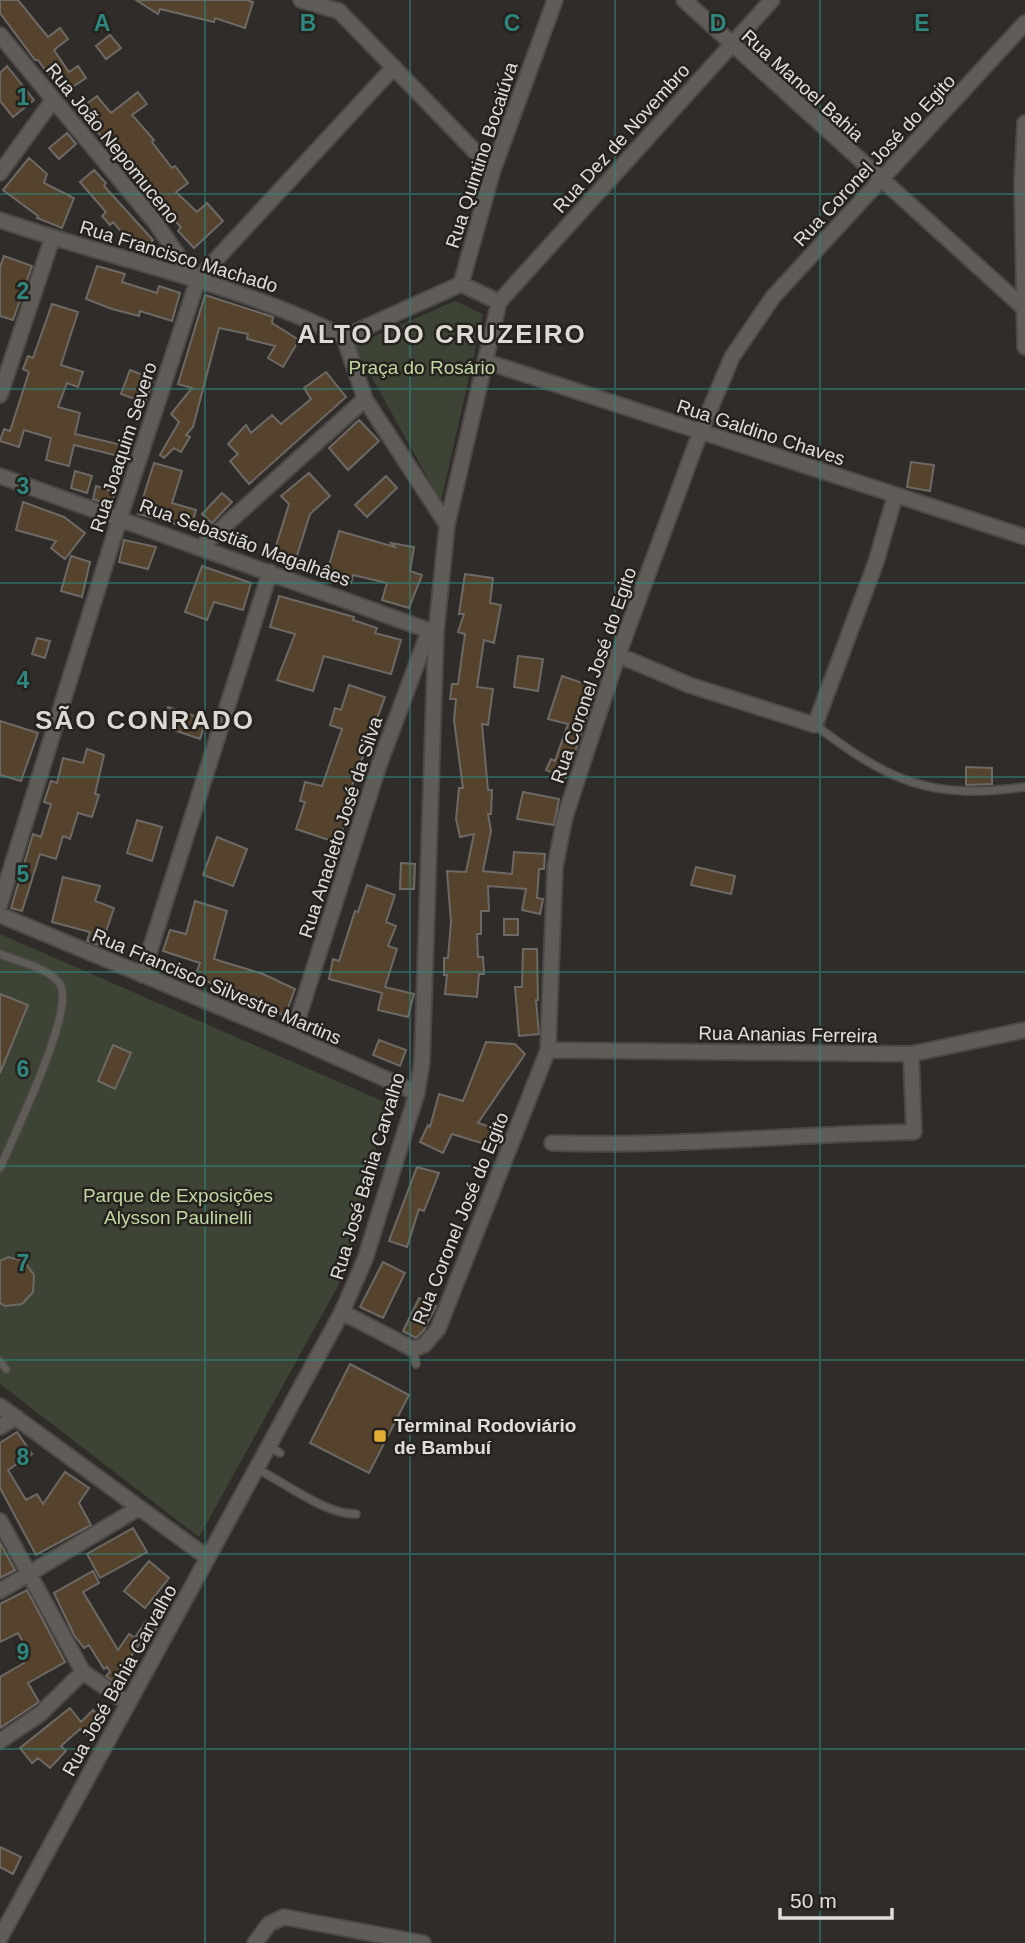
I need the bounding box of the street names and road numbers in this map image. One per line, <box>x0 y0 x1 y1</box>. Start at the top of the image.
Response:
street label: Rua Manoel Bahia <box>738 25 868 146</box>
street label: Rua João Nepomuceno <box>42 59 184 227</box>
street label: Rua Quintino Bocaiúva <box>441 59 522 251</box>
street label: Rua Dez de Novembro <box>549 59 694 217</box>
street label: Rua Coronel José do Egito <box>789 70 959 251</box>
street label: Rua Francisco Machado <box>77 216 280 297</box>
street label: Rua Joaquim Severo <box>86 360 161 535</box>
street label: Rua Galdino Chaves <box>674 395 847 470</box>
street label: Rua Sebastião Magalhâes <box>137 494 353 590</box>
street label: Rua Coronel José do Egito <box>547 564 640 786</box>
street label: Rua Anacleto José da Silva <box>295 714 386 940</box>
street label: Rua Francisco Silvestre Martins <box>89 924 344 1049</box>
street label: Rua Ananias Ferreira <box>698 1022 878 1047</box>
street label: Rua José Bahia Carvalho <box>326 1070 409 1282</box>
street label: Rua Coronel José do Egito <box>408 1109 513 1327</box>
street label: Rua José Bahia Carvalho <box>58 1581 181 1780</box>

